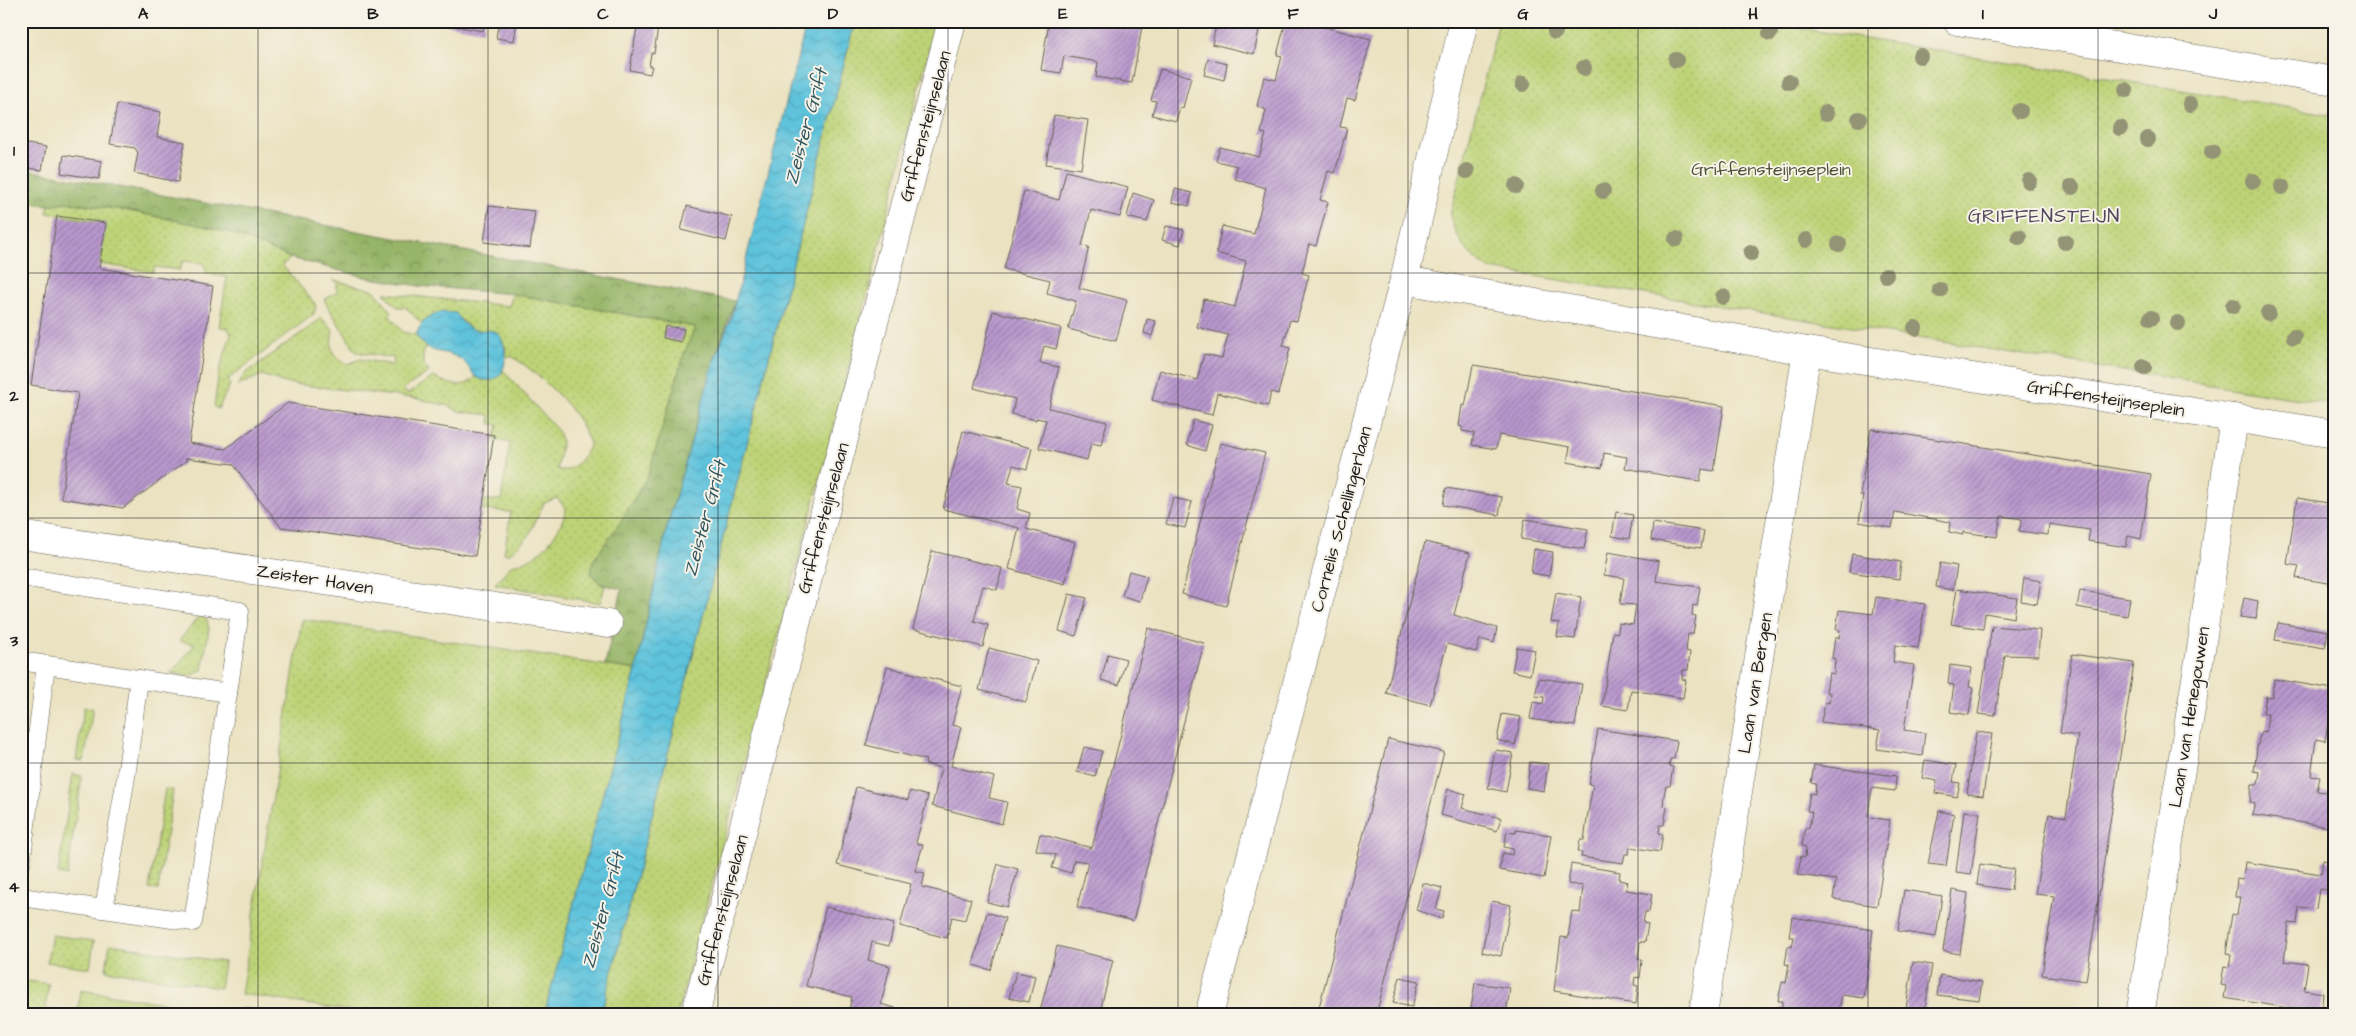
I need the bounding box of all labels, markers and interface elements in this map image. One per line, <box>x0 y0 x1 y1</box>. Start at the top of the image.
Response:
text: A <box>138 3 149 25</box>
text: B <box>367 3 379 25</box>
text: C <box>597 3 609 25</box>
text: D <box>828 3 839 25</box>
text: E <box>1058 3 1068 25</box>
text: F <box>1287 3 1299 25</box>
text: G <box>1517 3 1529 25</box>
text: H <box>1748 3 1758 25</box>
text: I <box>1982 3 1984 25</box>
text: J <box>2208 3 2218 25</box>
street label: Griffensteijnselaan <box>893 48 958 204</box>
water label: Zeister Grift <box>778 63 836 187</box>
text: 1 <box>13 140 16 162</box>
park label: Griffensteijnseplein <box>1691 157 1851 182</box>
district label: GRIFFENSTEIJN <box>1968 203 2120 230</box>
street label: Griffensteijnseplein <box>2025 374 2187 423</box>
text: 2 <box>8 385 19 407</box>
street label: Cornelis Schellingerlaan <box>1305 423 1379 615</box>
street label: Griffensteijnselaan <box>791 440 856 596</box>
water label: Zeister Grift <box>677 455 735 579</box>
street label: Zeister Haven <box>255 558 375 601</box>
street label: Laan van Bergen <box>1732 611 1780 755</box>
street label: Laan van Henegouwen <box>2163 625 2217 810</box>
text: 3 <box>9 630 19 652</box>
street label: Griffensteijnselaan <box>690 832 755 988</box>
water label: Zeister Grift <box>575 847 633 971</box>
text: 4 <box>9 876 20 898</box>

